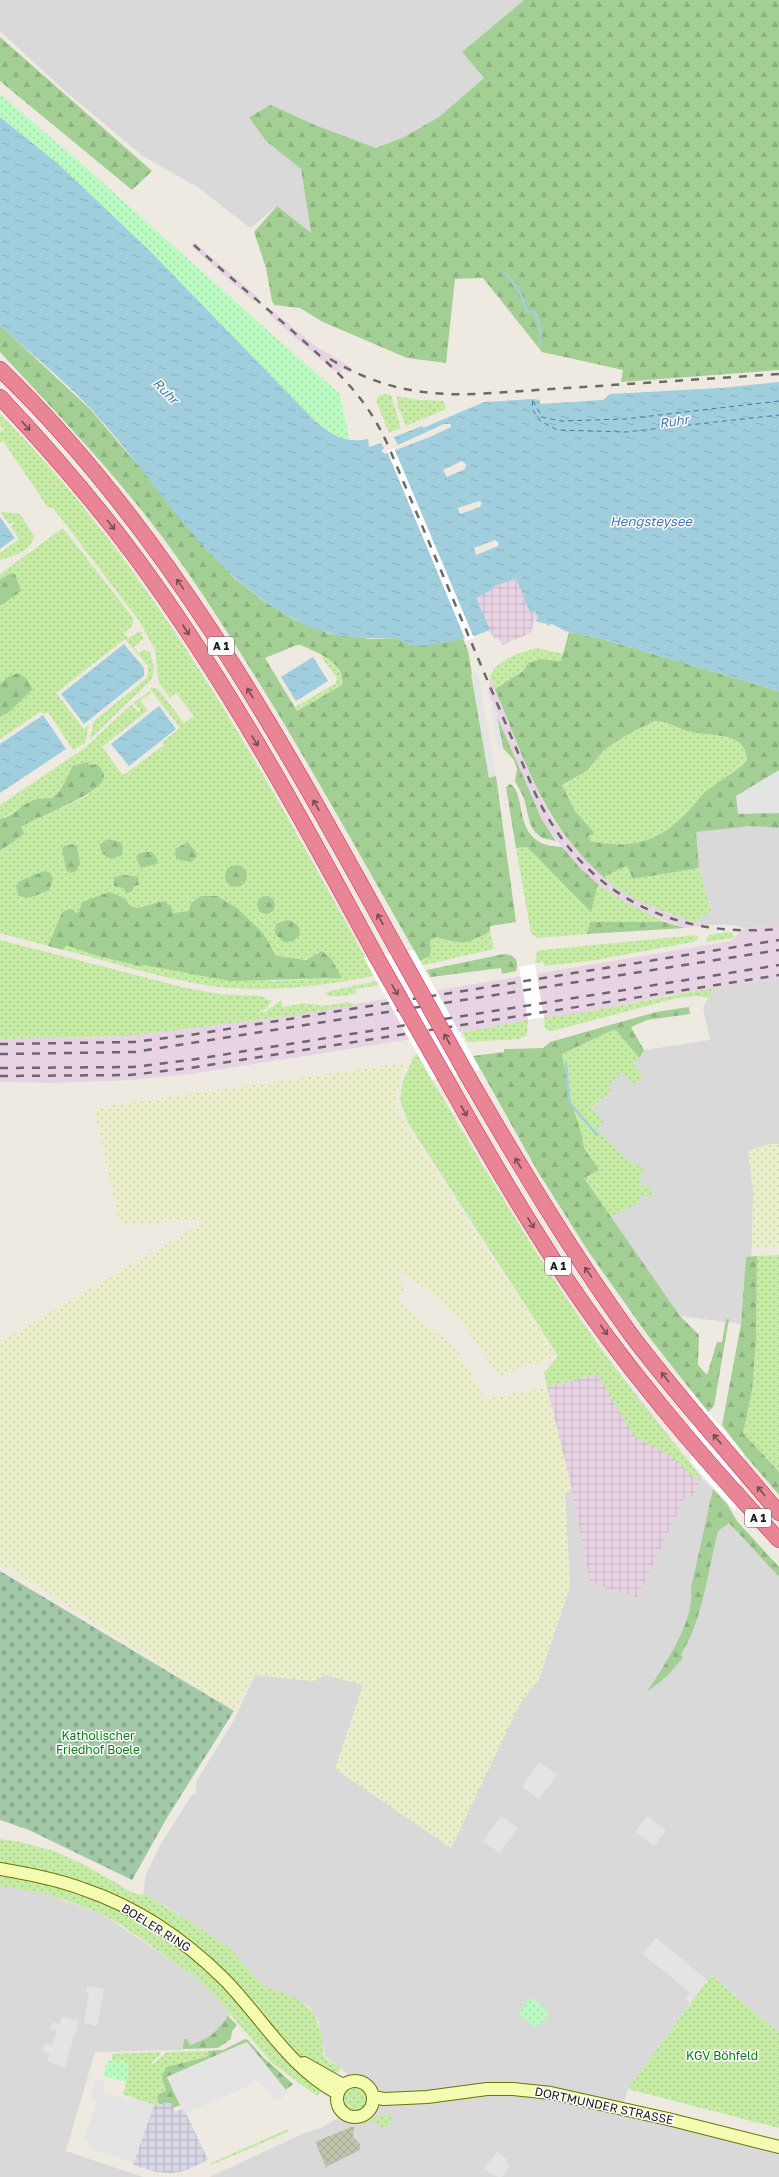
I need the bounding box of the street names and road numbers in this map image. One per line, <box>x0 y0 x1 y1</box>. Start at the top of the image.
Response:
road number: A 1 <box>208 637 234 655</box>
road number: A 1 <box>545 1257 571 1275</box>
road number: A 1 <box>745 1509 771 1527</box>
street label: BOELER RING <box>119 1900 194 1955</box>
street label: DORTMUNDER STRASSE <box>533 2083 675 2128</box>

